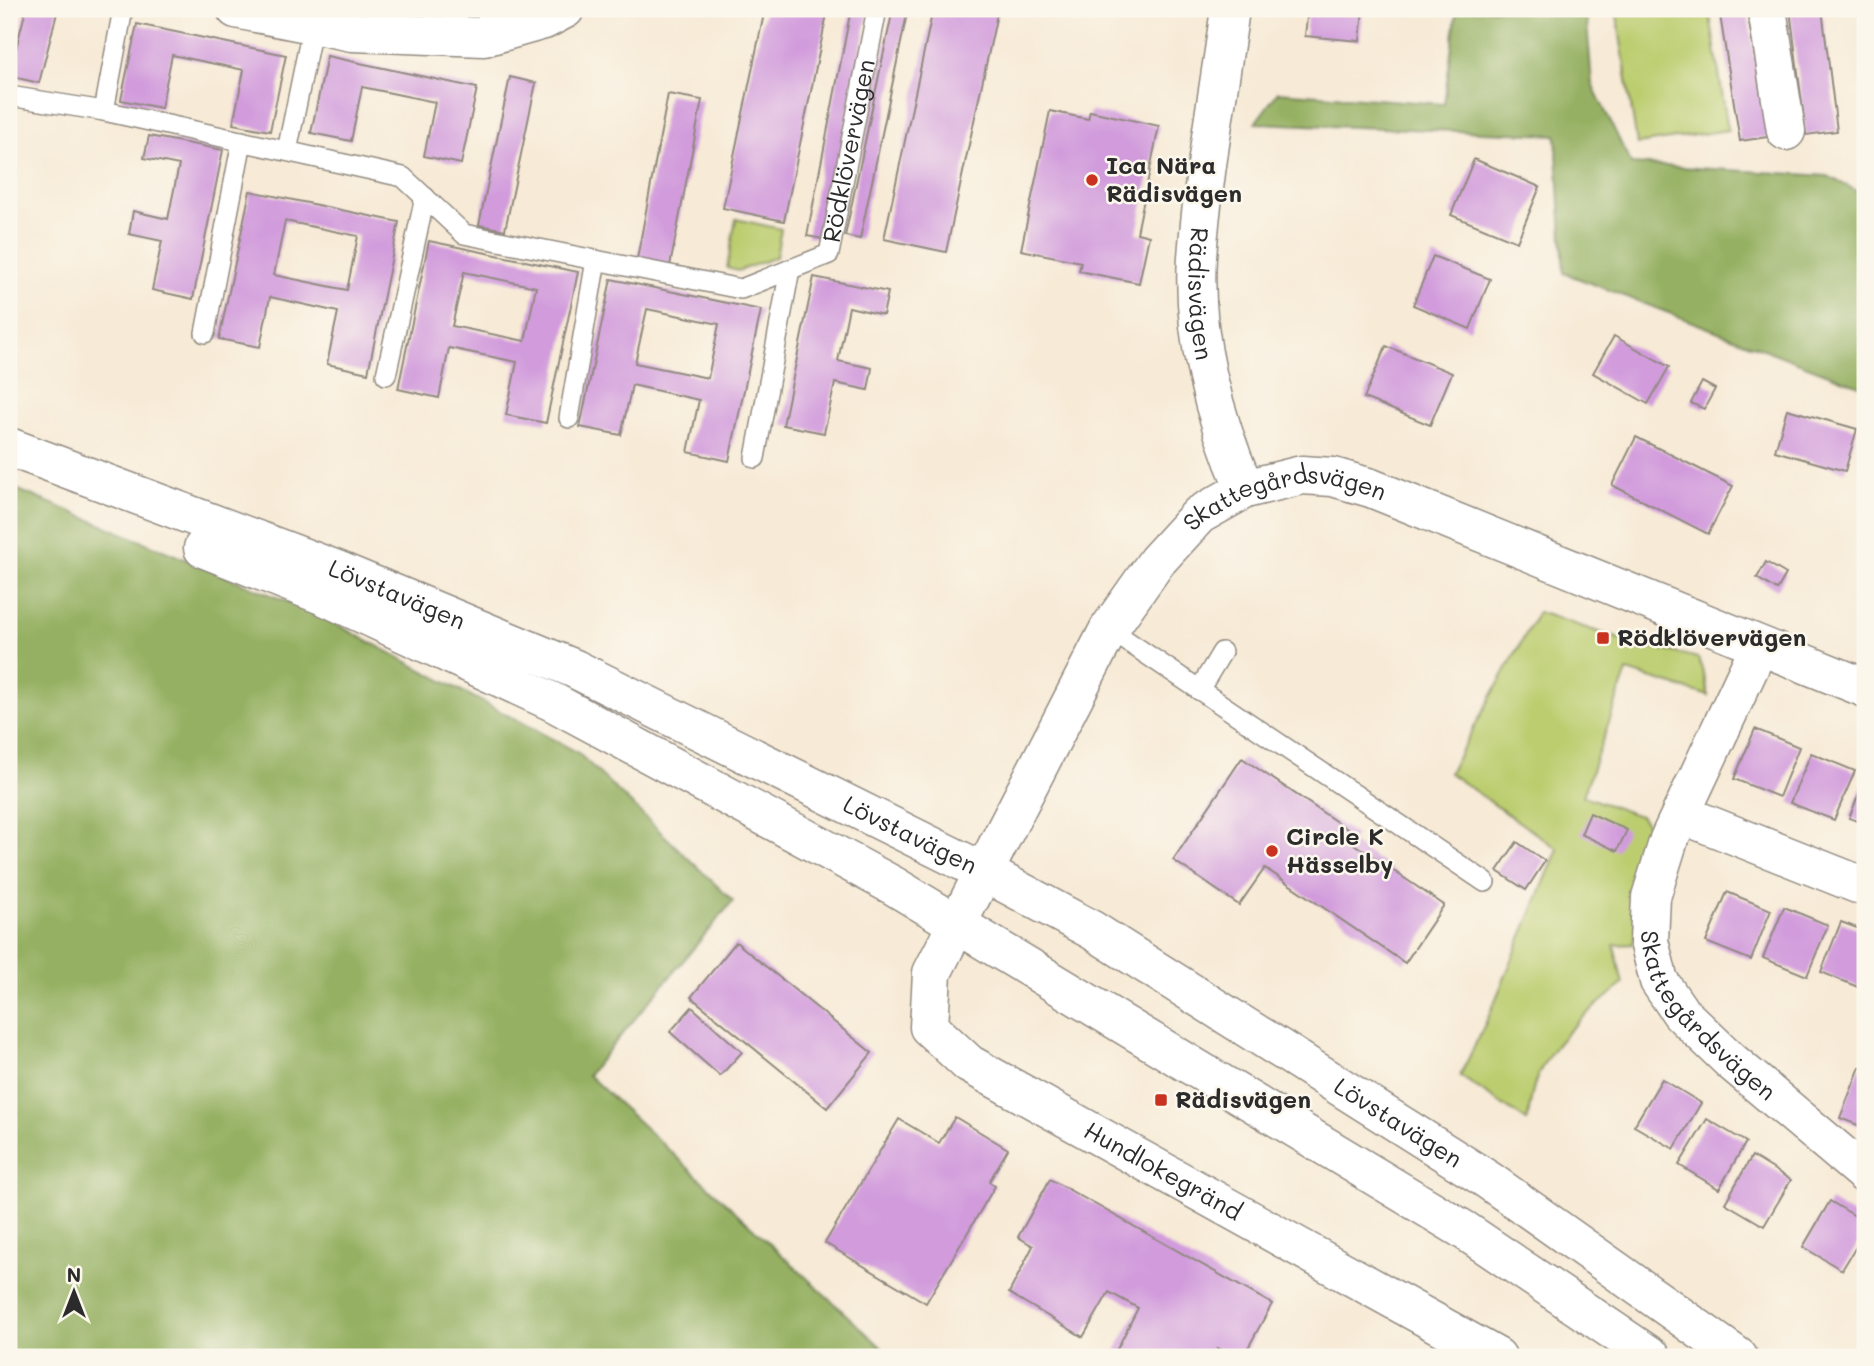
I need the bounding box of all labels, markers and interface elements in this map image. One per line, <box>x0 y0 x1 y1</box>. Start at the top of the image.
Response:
street label: Rödklövervägen <box>815 56 881 245</box>
place label: Ica Nära Rädisvägen <box>1106 149 1242 208</box>
marker: Ica Nära Rädisvägen <box>1084 172 1100 188</box>
street label: Rädisvägen <box>1182 226 1221 362</box>
street label: Skattegårdsvägen <box>1175 457 1391 537</box>
street label: Lövstavägen <box>325 551 470 636</box>
place label: Rödklövervägen <box>1617 621 1806 652</box>
marker: Rödklövervägen <box>1595 630 1611 646</box>
street label: Lövstavägen <box>839 788 983 880</box>
place label: Circle K Hässelby <box>1286 820 1393 879</box>
marker: Circle K Hässelby <box>1264 843 1280 859</box>
street label: Skattegårdsvägen <box>1635 930 1783 1106</box>
street label: Lövstavägen <box>1329 1070 1468 1174</box>
place label: Rädisvägen <box>1175 1083 1311 1114</box>
marker: Rädisvägen <box>1153 1092 1169 1108</box>
street label: Hundlokegränd <box>1079 1114 1248 1227</box>
north arrow <box>38 1258 108 1328</box>
text: N <box>67 1262 81 1287</box>

